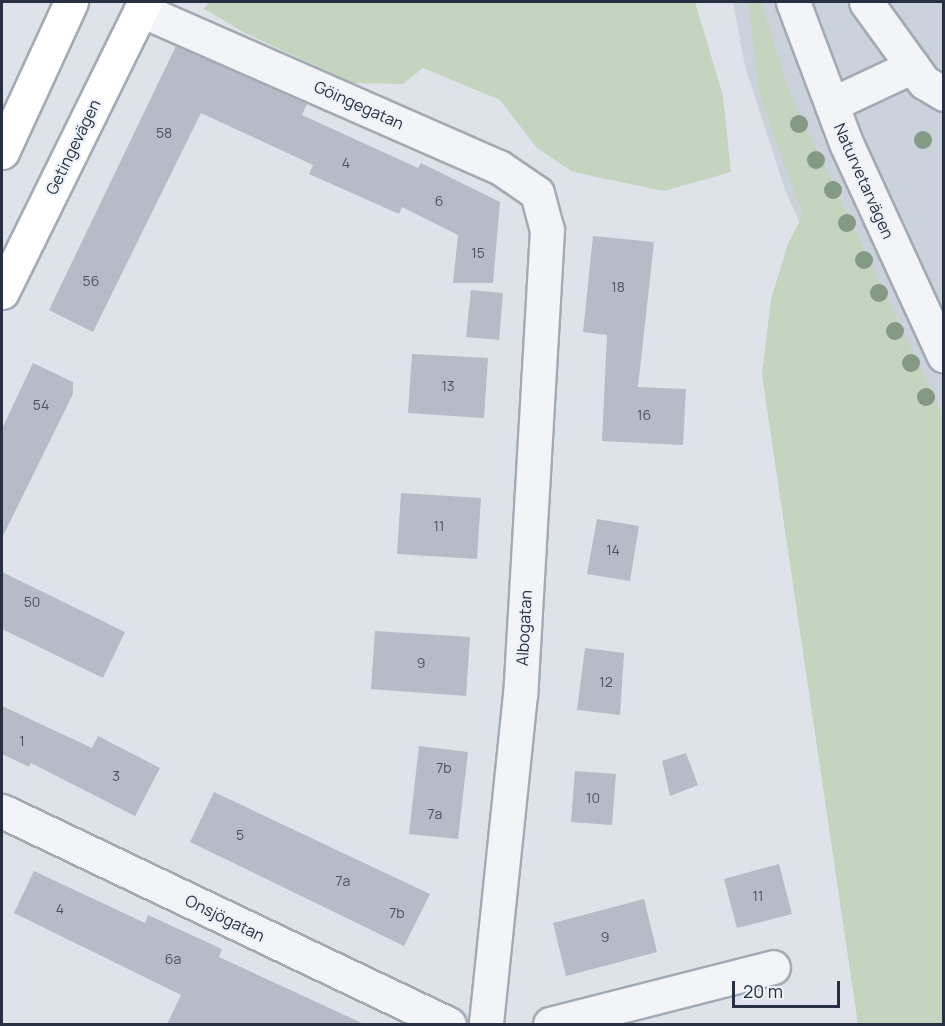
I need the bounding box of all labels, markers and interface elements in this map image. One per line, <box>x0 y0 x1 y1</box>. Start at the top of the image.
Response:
street label: Göingegatan <box>311 77 407 133</box>
street label: Getingevägen <box>42 96 104 198</box>
street label: Naturvetarvägen <box>830 120 898 242</box>
house number: 58 <box>156 125 172 141</box>
house number: 4 <box>342 155 350 171</box>
house number: 6 <box>435 193 443 209</box>
house number: 15 <box>471 245 485 261</box>
house number: 56 <box>83 273 99 289</box>
house number: 18 <box>611 279 625 295</box>
house number: 13 <box>441 378 455 394</box>
house number: 54 <box>33 397 49 413</box>
house number: 16 <box>637 407 651 423</box>
house number: 11 <box>434 518 444 534</box>
house number: 14 <box>606 542 620 558</box>
street label: Albogatan <box>512 590 536 666</box>
house number: 50 <box>24 594 40 610</box>
house number: 9 <box>417 655 425 671</box>
house number: 12 <box>599 674 613 690</box>
house number: 1 <box>19 733 25 749</box>
house number: 7b <box>436 760 452 776</box>
house number: 3 <box>112 768 120 784</box>
house number: 10 <box>586 790 600 806</box>
house number: 7a <box>428 806 442 822</box>
house number: 5 <box>236 827 244 843</box>
house number: 7a <box>336 873 350 889</box>
house number: 11 <box>753 888 763 904</box>
street label: Onsjögatan <box>182 890 268 946</box>
house number: 4 <box>56 901 64 917</box>
house number: 7b <box>389 905 405 921</box>
house number: 9 <box>601 929 609 945</box>
house number: 6a <box>165 951 181 967</box>
scale bar <box>735 969 843 1007</box>
text: 20 m <box>743 979 783 1003</box>

